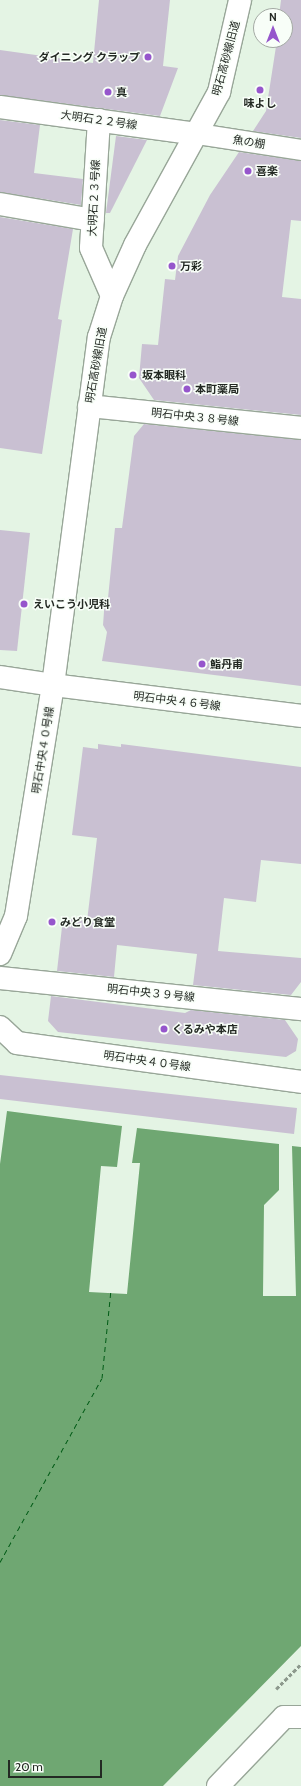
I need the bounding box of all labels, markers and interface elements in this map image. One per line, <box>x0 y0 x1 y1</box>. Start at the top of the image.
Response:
north arrow <box>253 8 293 48</box>
text: N <box>269 10 277 24</box>
street label: 明石高砂線旧道 <box>210 19 242 97</box>
place label: ダイニング クラップ <box>39 50 140 64</box>
marker: ダイニング クラップ <box>143 52 153 62</box>
place label: 真 <box>116 85 127 99</box>
marker: 味よし <box>255 85 265 95</box>
marker: 真 <box>103 87 113 97</box>
place label: 味よし <box>244 96 276 110</box>
street label: 大明石２２号線 <box>60 108 138 132</box>
street label: 魚の棚 <box>232 133 266 151</box>
street label: 大明石２３号線 <box>85 159 103 237</box>
place label: 喜楽 <box>256 164 278 178</box>
marker: 喜楽 <box>243 166 253 176</box>
place label: 万彩 <box>180 259 202 273</box>
marker: 万彩 <box>167 261 177 271</box>
street label: 明石高砂線旧道 <box>83 326 109 404</box>
place label: 坂本眼科 <box>142 368 186 382</box>
marker: 坂本眼科 <box>127 369 139 381</box>
place label: 本町薬局 <box>195 382 239 396</box>
marker: 本町薬局 <box>182 384 192 394</box>
street label: 明石中央３８号線 <box>151 406 239 428</box>
place label: えいこう小児科 <box>33 597 110 611</box>
marker: えいこう小児科 <box>18 598 30 610</box>
place label: 鮨丹甫 <box>210 657 243 671</box>
marker: 鮨丹甫 <box>197 659 207 669</box>
street label: 明石中央４６号線 <box>133 689 221 713</box>
street label: 明石中央４０号線 <box>30 706 56 794</box>
place label: みどり食堂 <box>60 915 115 929</box>
marker: みどり食堂 <box>47 917 57 927</box>
street label: 明石中央３９号線 <box>107 982 195 1004</box>
place label: くるみや本店 <box>172 1022 238 1036</box>
marker: くるみや本店 <box>159 1024 169 1034</box>
street label: 明石中央４０号線 <box>103 1048 191 1074</box>
scale bar <box>10 1752 104 1778</box>
text: 20 m <box>15 1759 43 1774</box>

